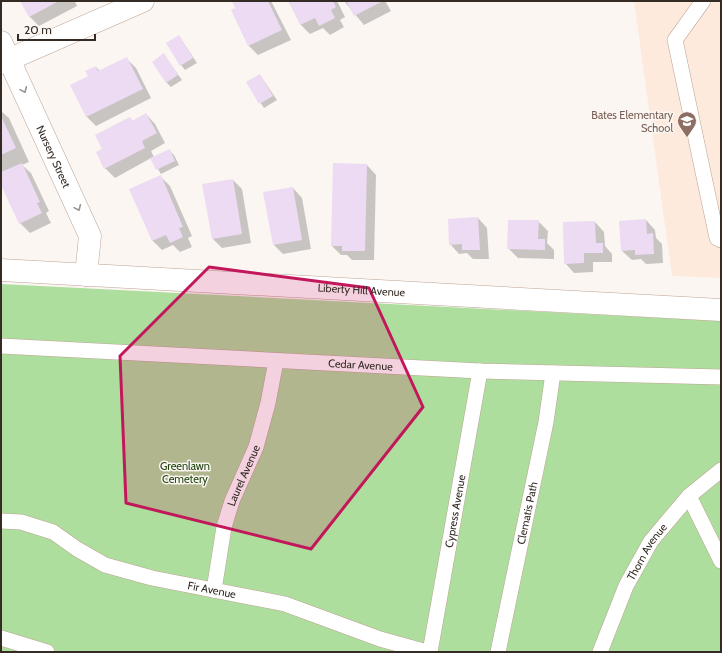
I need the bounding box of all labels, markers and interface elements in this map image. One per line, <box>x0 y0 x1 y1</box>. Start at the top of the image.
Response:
scale bar <box>18 16 95 42</box>
text: 20 m <box>24 22 52 37</box>
one-way arrow <box>19 86 27 93</box>
place label: Bates Elementary School <box>591 108 673 135</box>
school or university icon: Bates Elementary School <box>676 110 698 138</box>
street label: Nursery Street <box>33 123 74 190</box>
one-way arrow <box>73 205 81 212</box>
street label: Liberty Hill Avenue <box>317 281 406 299</box>
street label: Cedar Avenue <box>328 356 393 373</box>
street label: Laurel Avenue <box>224 442 263 508</box>
park label: Greenlawn Cemetery <box>160 459 210 486</box>
street label: Cypress Avenue <box>442 473 468 549</box>
street label: Clematis Path <box>514 480 540 546</box>
street label: Thorn Avenue <box>624 520 670 583</box>
street label: Fir Avenue <box>187 578 238 601</box>

